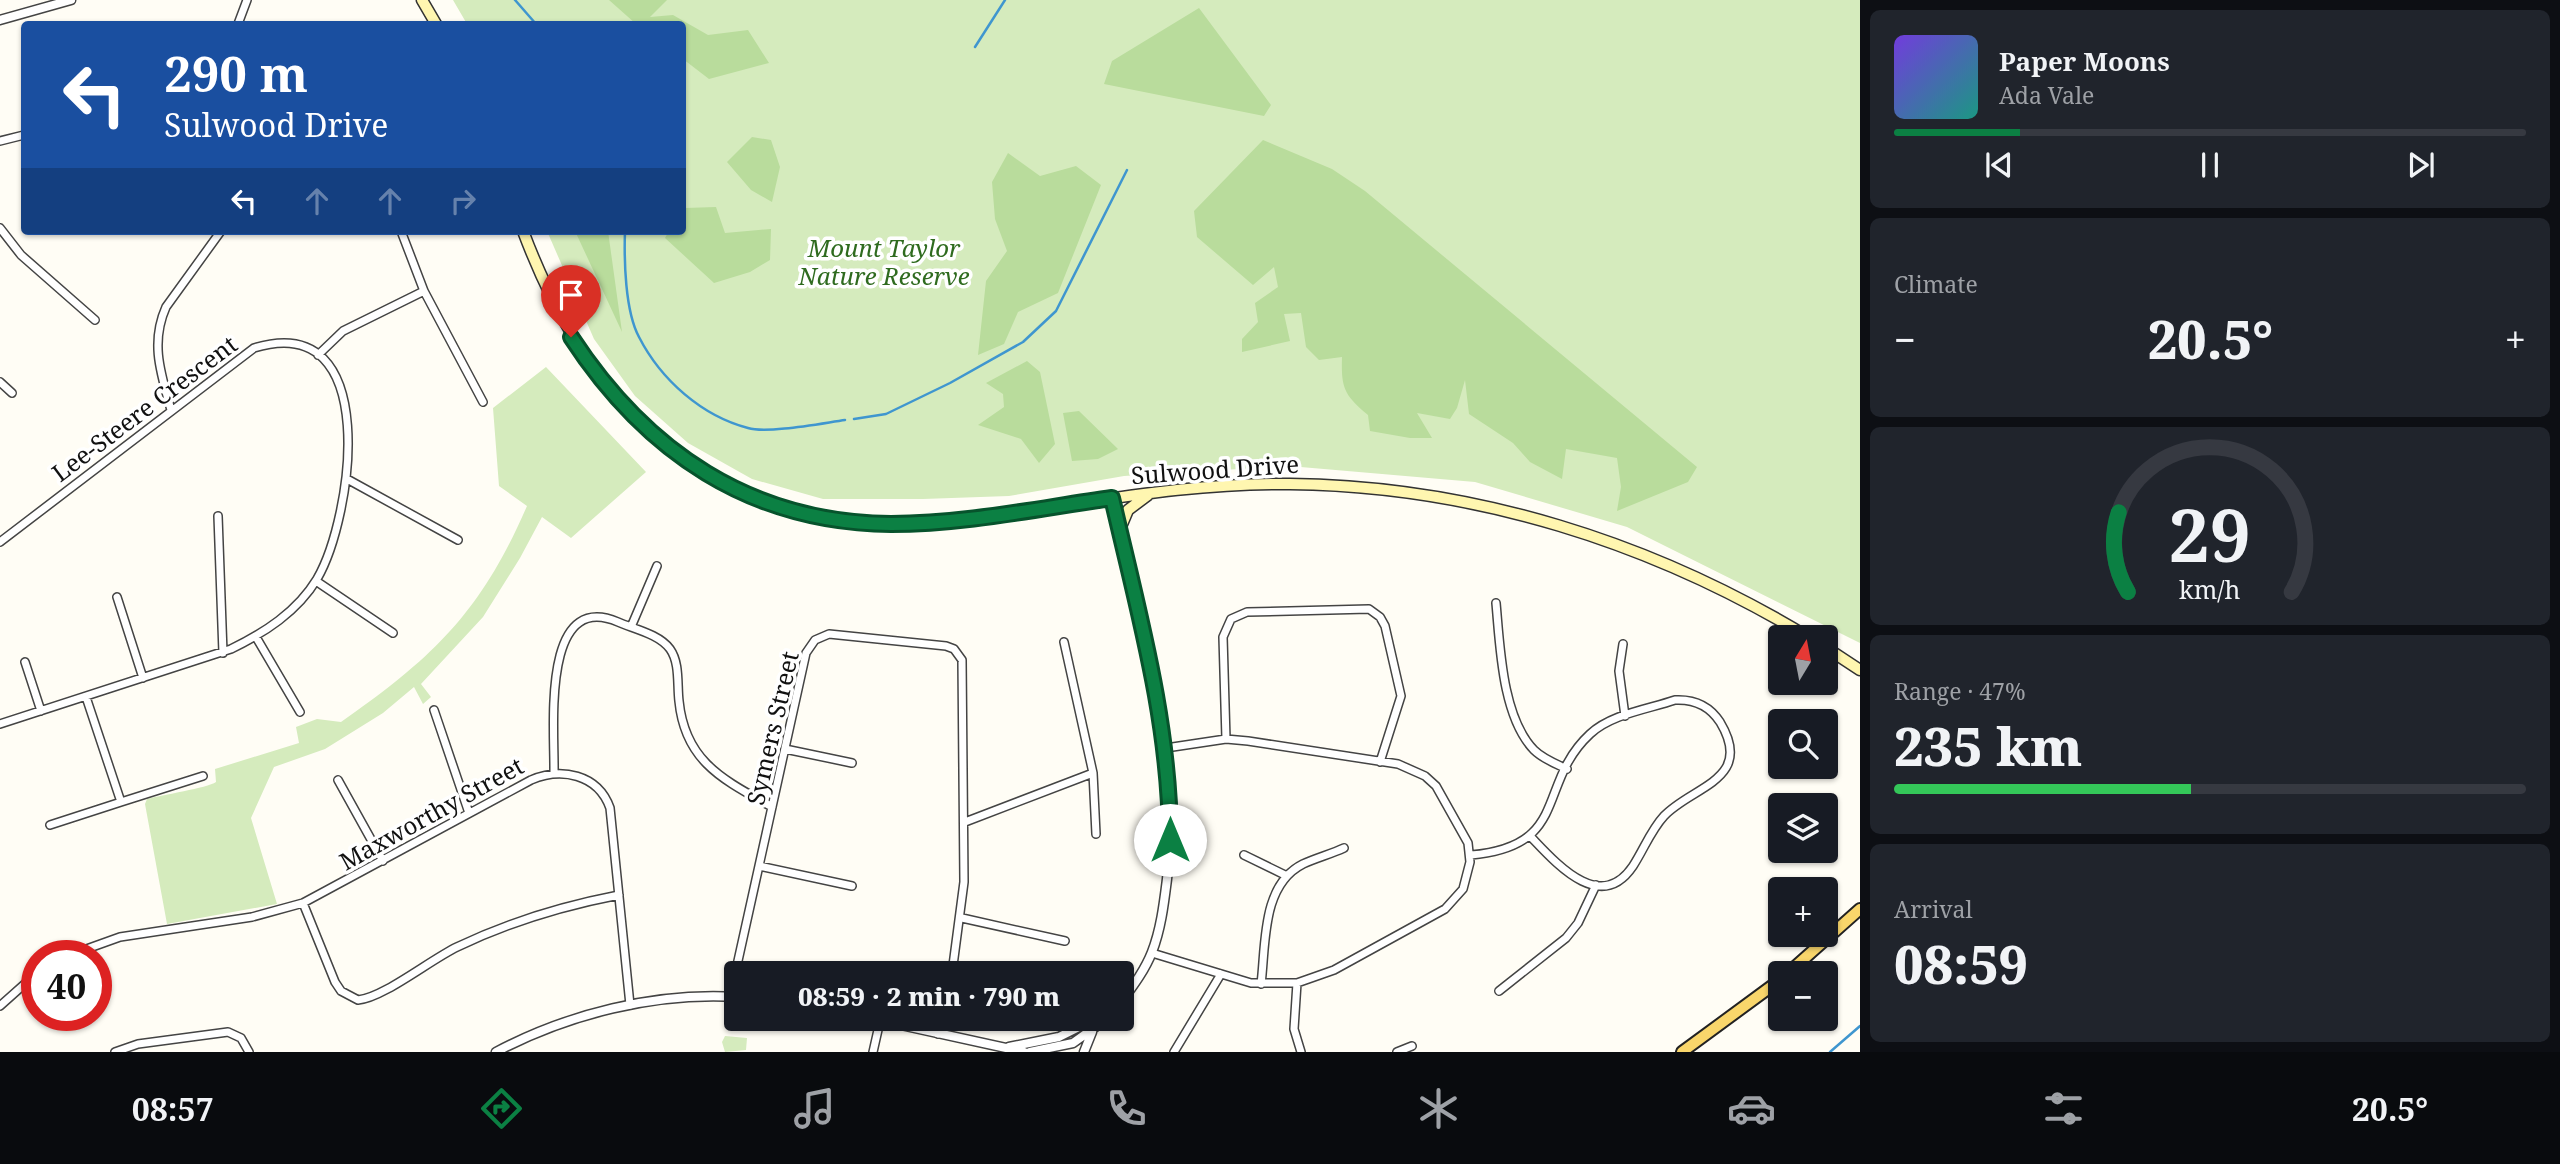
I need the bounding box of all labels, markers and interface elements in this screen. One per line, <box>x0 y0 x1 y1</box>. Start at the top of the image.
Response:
text: 290 m <box>164 40 308 106</box>
text: Paper Moons <box>1999 43 2170 79</box>
icon: left <box>49 49 140 140</box>
text: Ada Vale <box>1999 79 2094 111</box>
text: Sulwood Drive <box>164 103 388 146</box>
icon: previous <box>1980 146 2018 184</box>
icon: pause <box>2191 146 2229 184</box>
icon: next <box>2402 146 2440 184</box>
icon: left <box>225 182 263 220</box>
icon: ahead <box>298 182 336 220</box>
icon: ahead <box>371 182 409 220</box>
icon: right <box>444 182 482 220</box>
park label: Mount Taylor Nature Reserve <box>798 231 970 292</box>
pin <box>541 265 601 337</box>
text: Climate <box>1894 268 1978 300</box>
icon: arrive <box>552 276 590 314</box>
text: 20.5° <box>2148 303 2273 374</box>
text: − <box>1894 313 1916 365</box>
text: + <box>2505 313 2526 365</box>
street label: Lee-Steere Crescent <box>45 327 243 489</box>
street label: Sulwood Drive <box>1130 447 1300 491</box>
text: 29 <box>2169 484 2251 583</box>
text: km/h <box>2179 572 2241 606</box>
north arrow <box>1768 625 1838 695</box>
map controls <box>1768 625 1838 1031</box>
street label: Symers Street <box>738 648 806 808</box>
text: Range · 47% <box>1894 675 2026 707</box>
button: search <box>1768 709 1838 779</box>
text: 235 km <box>1894 710 2082 781</box>
street label: Maxworthy Street <box>333 749 529 877</box>
button: layers <box>1768 793 1838 863</box>
position arrow <box>1133 803 1207 877</box>
button: + <box>1768 877 1838 947</box>
text: Arrival <box>1894 893 1973 925</box>
text: 08:59 <box>1894 928 2028 999</box>
speed limit sign: 40 <box>21 940 112 1031</box>
button: − <box>1768 961 1838 1031</box>
text: 08:59 · 2 min · 790 m <box>798 978 1060 1014</box>
icon: directions <box>477 1084 526 1133</box>
icon: music <box>790 1084 839 1133</box>
icon: phone <box>1102 1084 1151 1133</box>
icon: climate <box>1414 1084 1463 1133</box>
icon: car <box>1727 1084 1776 1133</box>
icon: filters <box>2039 1084 2088 1133</box>
text: 08:57 <box>132 1087 214 1130</box>
text: 20.5° <box>2352 1087 2428 1130</box>

